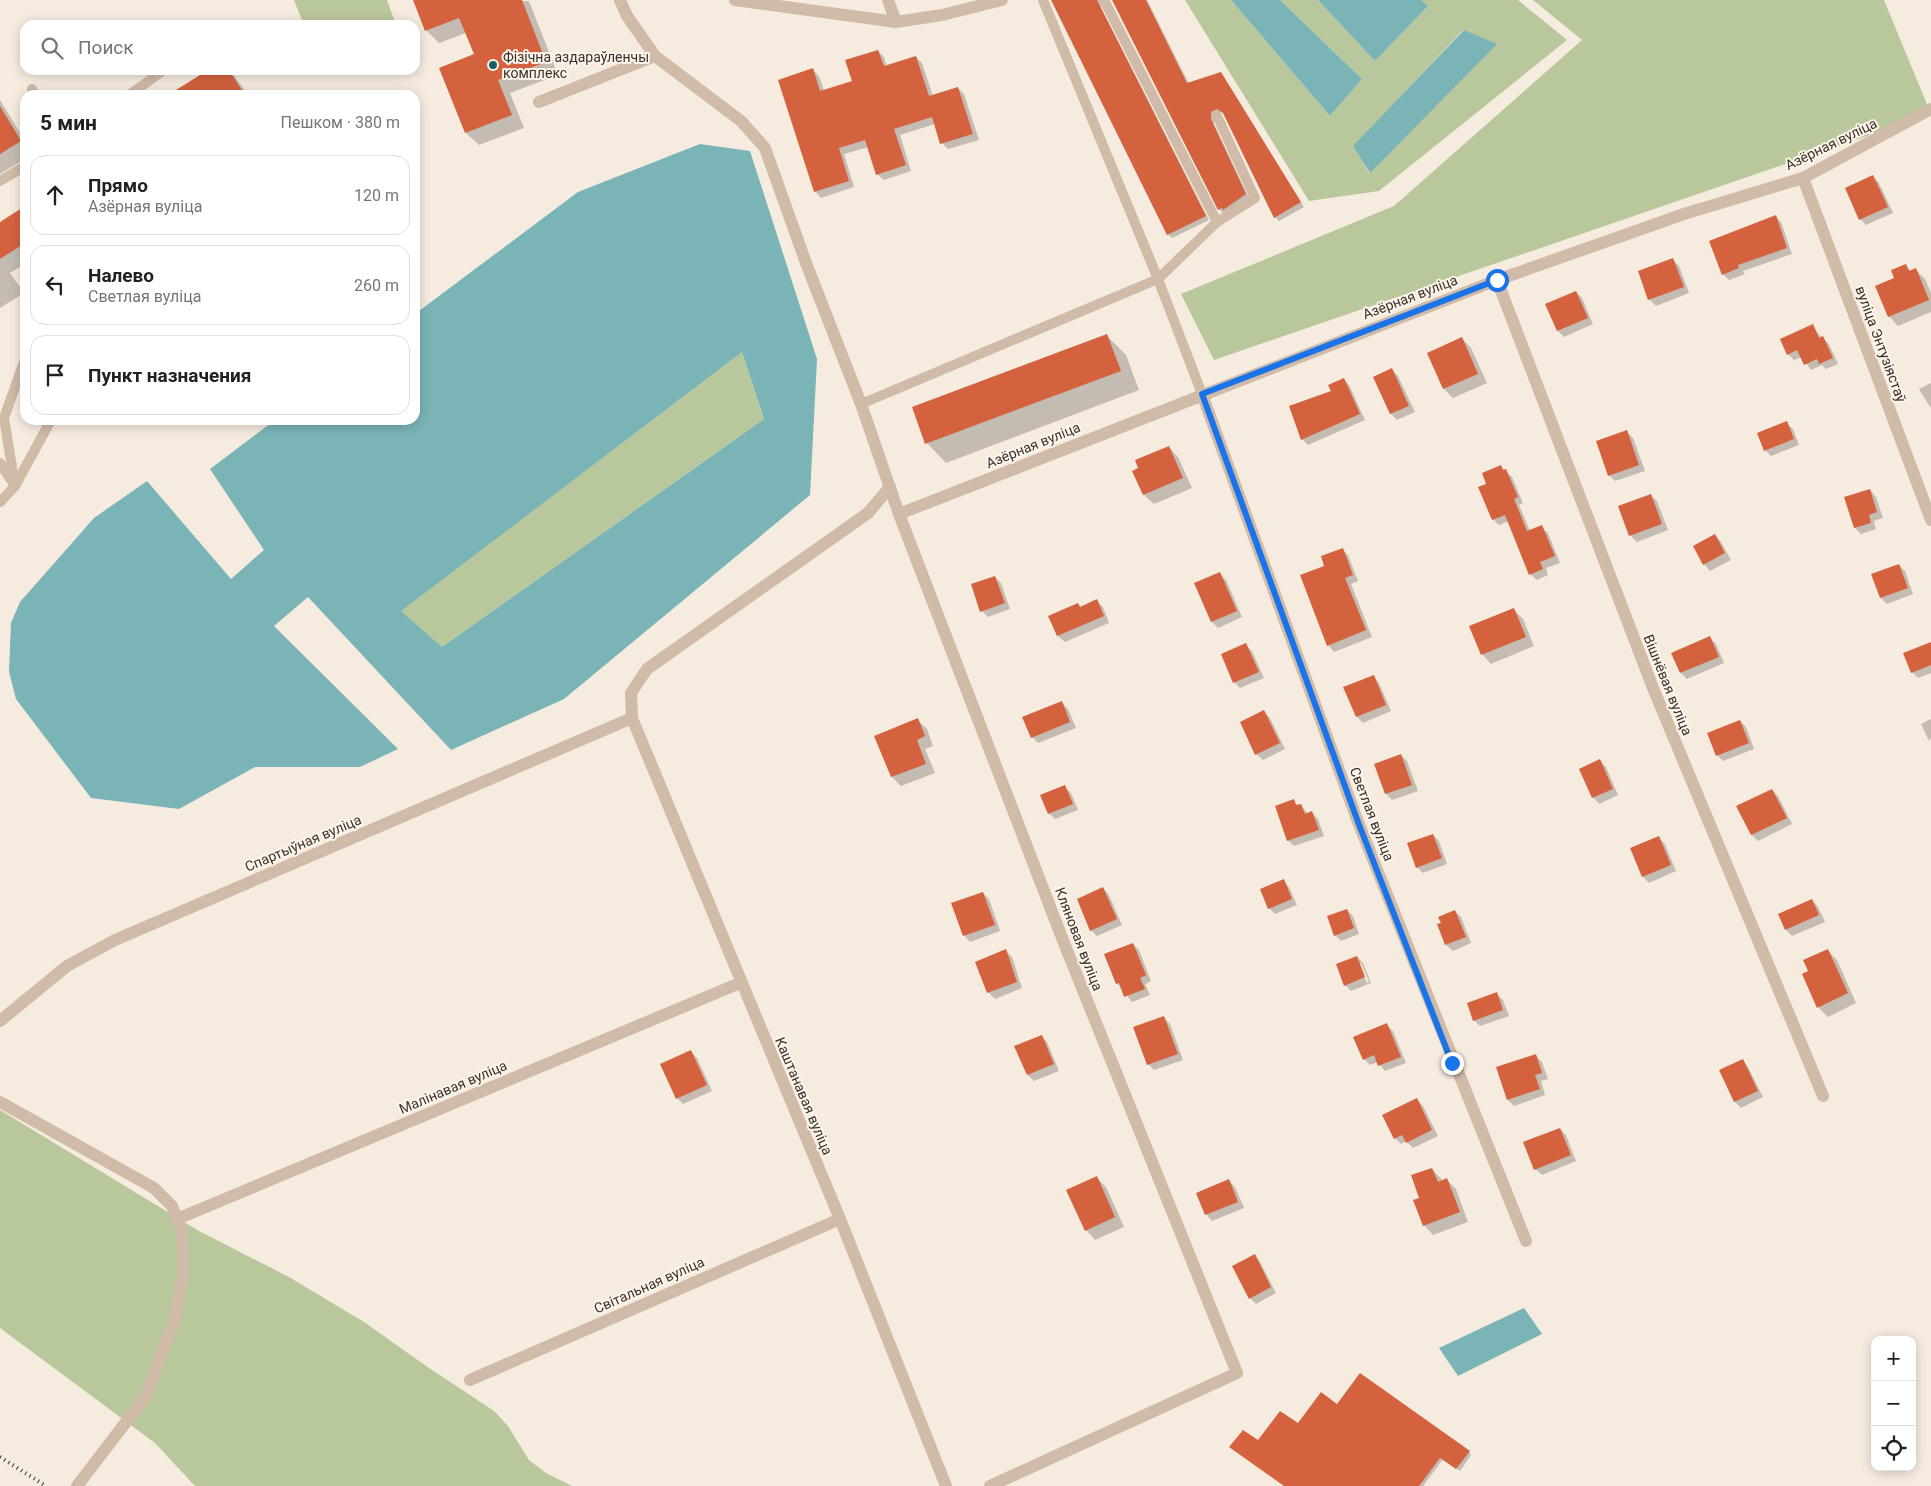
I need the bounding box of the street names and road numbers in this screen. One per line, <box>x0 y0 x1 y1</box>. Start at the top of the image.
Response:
street label: Азёрная вуліца <box>1783 115 1879 173</box>
street label: Азёрная вуліца <box>1360 272 1460 322</box>
street label: вуліца Энтузіястаў <box>1853 284 1910 405</box>
street label: Азёрная вуліца <box>984 419 1082 471</box>
street label: Вішнёвая вуліца <box>1640 632 1696 738</box>
street label: Светлая вуліца <box>1347 765 1397 863</box>
street label: Спартыўная вуліца <box>242 811 364 875</box>
street label: Кляновая вуліца <box>1052 885 1106 993</box>
street label: Каштанавая вуліца <box>772 1035 836 1157</box>
street label: Малінавая вуліца <box>397 1057 509 1117</box>
street label: Світальная вуліца <box>591 1253 707 1317</box>

